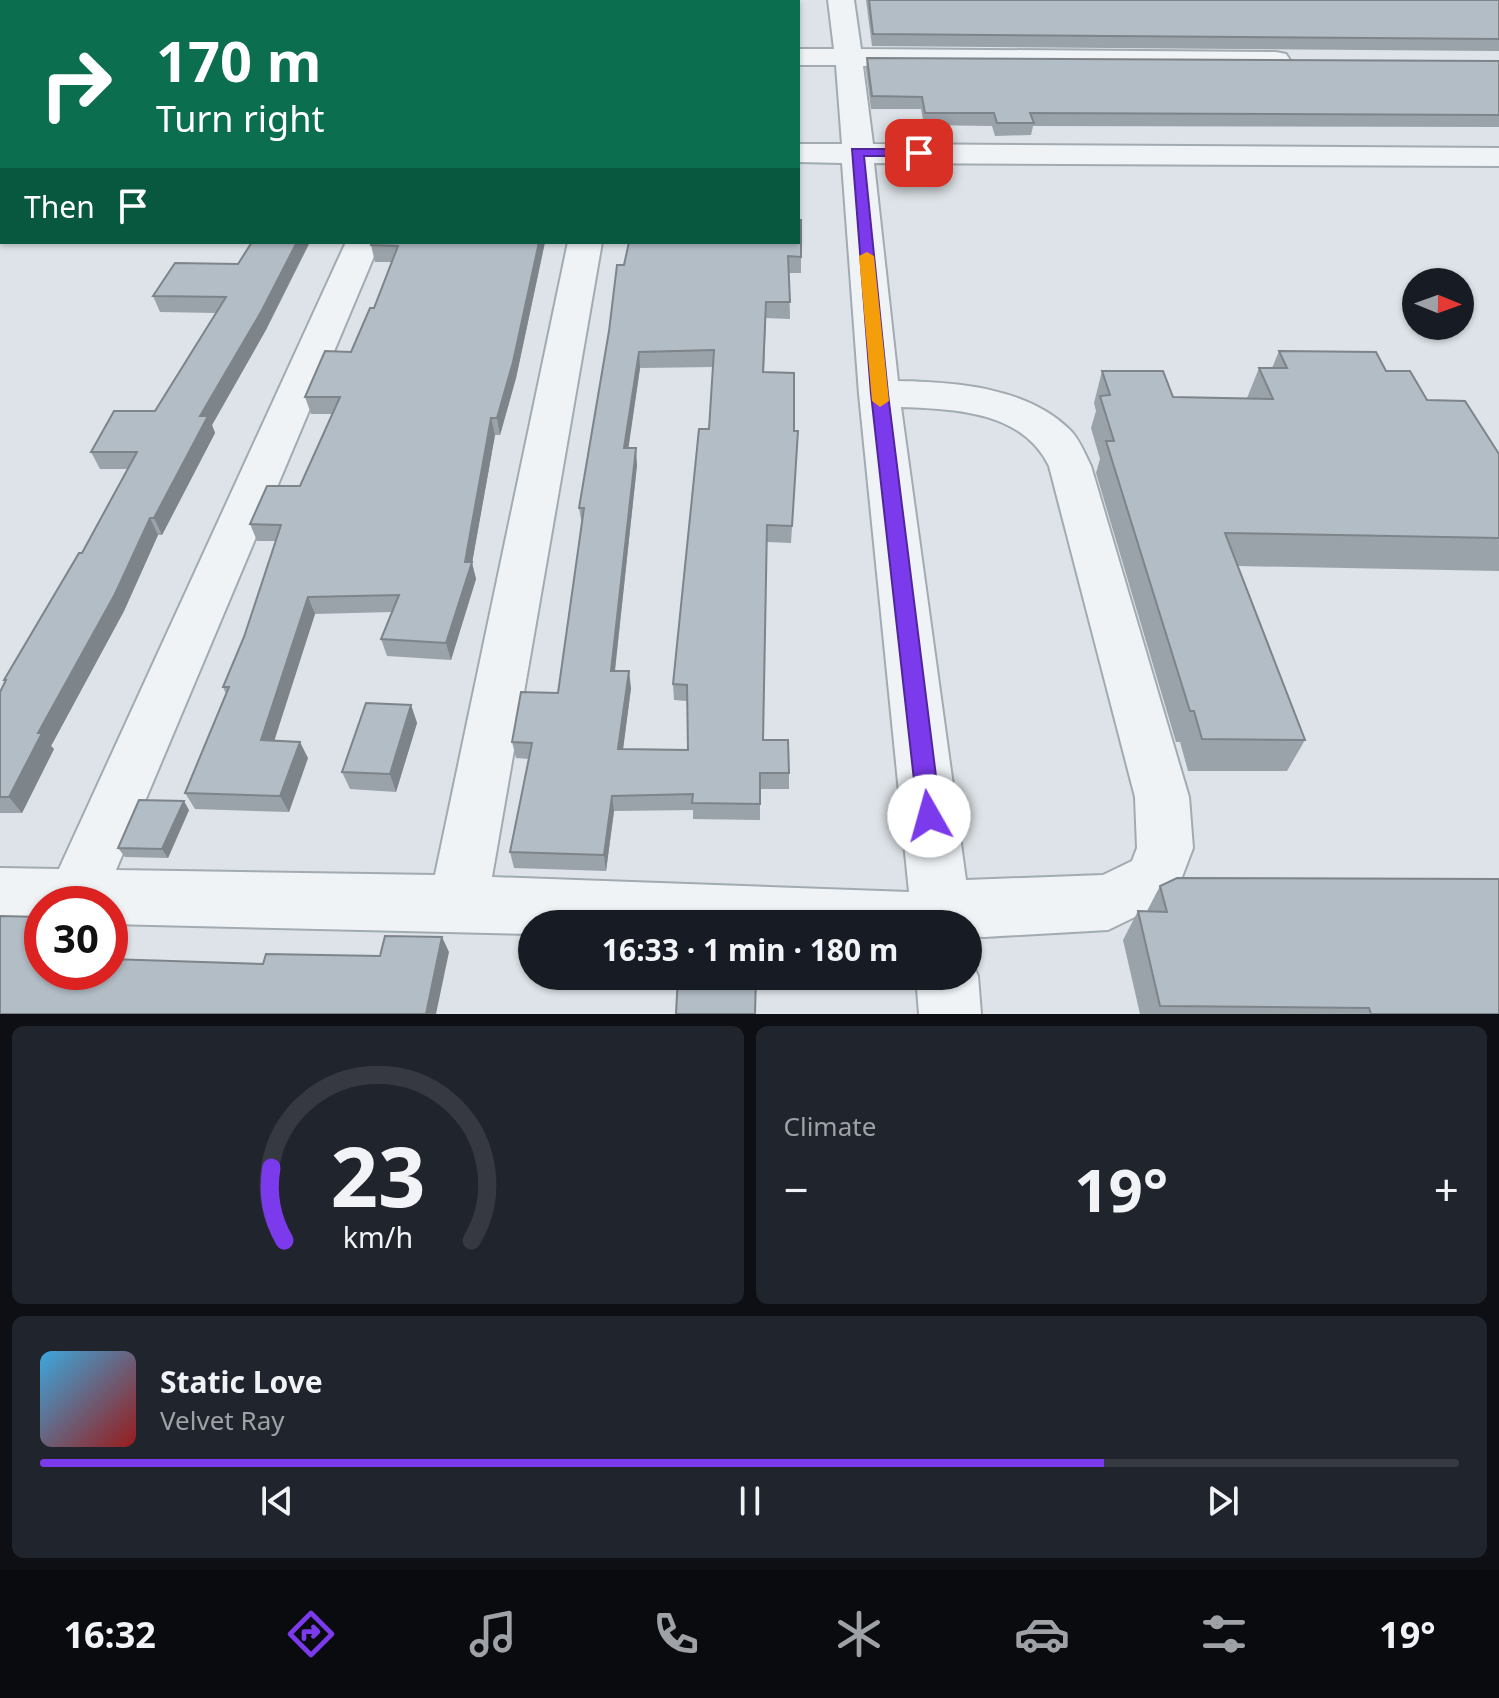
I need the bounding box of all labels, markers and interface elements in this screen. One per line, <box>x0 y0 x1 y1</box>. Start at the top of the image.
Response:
text: 170 m <box>156 22 321 98</box>
icon: right <box>24 32 128 136</box>
text: Turn right <box>156 94 324 143</box>
pin <box>885 119 953 187</box>
icon: arrive <box>897 131 941 175</box>
icon: arrive <box>111 184 155 228</box>
text: Then <box>24 186 95 227</box>
north arrow <box>1402 268 1474 340</box>
map controls <box>1402 268 1474 340</box>
position arrow <box>887 774 971 858</box>
speed limit sign: 30 <box>24 886 128 990</box>
text: 16:33 · 1 min · 180 m <box>602 929 898 970</box>
text: Climate <box>784 1108 876 1144</box>
text: 23 <box>330 1118 425 1231</box>
text: 19° <box>1074 1148 1168 1230</box>
text: − <box>784 1159 809 1219</box>
text: + <box>1434 1159 1459 1219</box>
text: km/h <box>343 1217 413 1256</box>
text: Static Love <box>160 1361 323 1402</box>
text: Velvet Ray <box>160 1402 285 1438</box>
icon: previous <box>255 1479 299 1523</box>
icon: pause <box>728 1479 772 1523</box>
icon: next <box>1201 1479 1245 1523</box>
icon: directions <box>283 1606 339 1662</box>
icon: music <box>465 1606 521 1662</box>
icon: phone <box>648 1606 704 1662</box>
icon: climate <box>831 1606 887 1662</box>
icon: car <box>1014 1606 1070 1662</box>
icon: filters <box>1196 1606 1252 1662</box>
text: 16:32 <box>63 1610 156 1659</box>
text: 19° <box>1379 1610 1436 1659</box>

